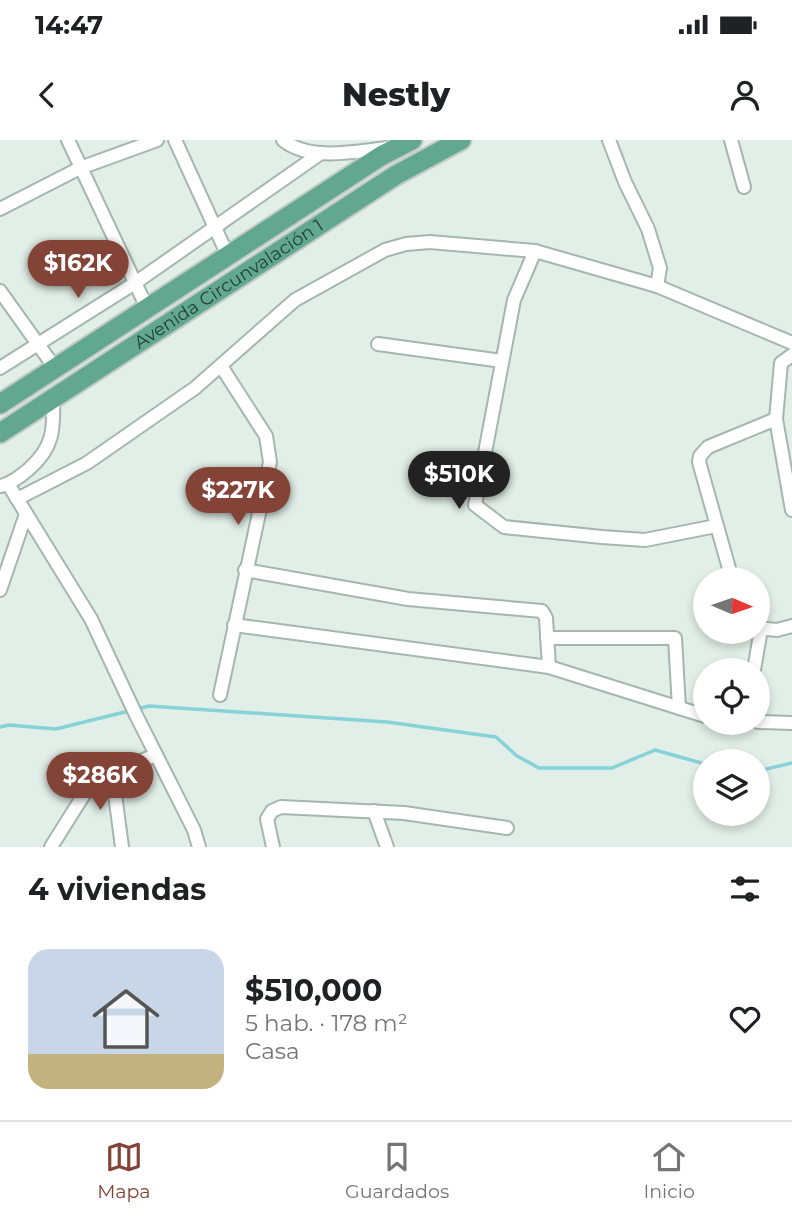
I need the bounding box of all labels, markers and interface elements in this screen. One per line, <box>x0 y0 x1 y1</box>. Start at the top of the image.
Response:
text: 14:47 <box>35 9 103 41</box>
text: Nestly <box>342 75 450 114</box>
icon: back <box>28 76 66 114</box>
icon: person <box>726 76 764 114</box>
street label: Avenida Circunvalación 1 <box>130 214 327 354</box>
pin: $162K <box>29 240 127 300</box>
text: $162K <box>44 249 112 277</box>
pin: $510K <box>410 452 508 511</box>
text: $510K <box>424 460 494 488</box>
pin: $227K <box>189 468 287 527</box>
text: $227K <box>201 476 275 504</box>
north arrow <box>693 567 770 644</box>
map controls <box>693 567 770 826</box>
button: locate <box>693 658 770 735</box>
button: layers <box>693 749 770 826</box>
pin: $286K <box>51 752 149 812</box>
text: $286K <box>62 761 138 789</box>
icon: filters <box>726 870 764 908</box>
text: 4 viviendas <box>28 871 206 908</box>
text: $510,000 <box>245 972 382 1009</box>
icon: home <box>84 977 168 1061</box>
icon: heart <box>726 1000 764 1038</box>
text: 5 hab. · 178 m² <box>245 1009 408 1037</box>
text: Casa <box>245 1037 300 1065</box>
tab: Mapa <box>97 1138 151 1203</box>
tab: Guardados <box>345 1138 449 1203</box>
tab: Inicio <box>644 1138 695 1203</box>

